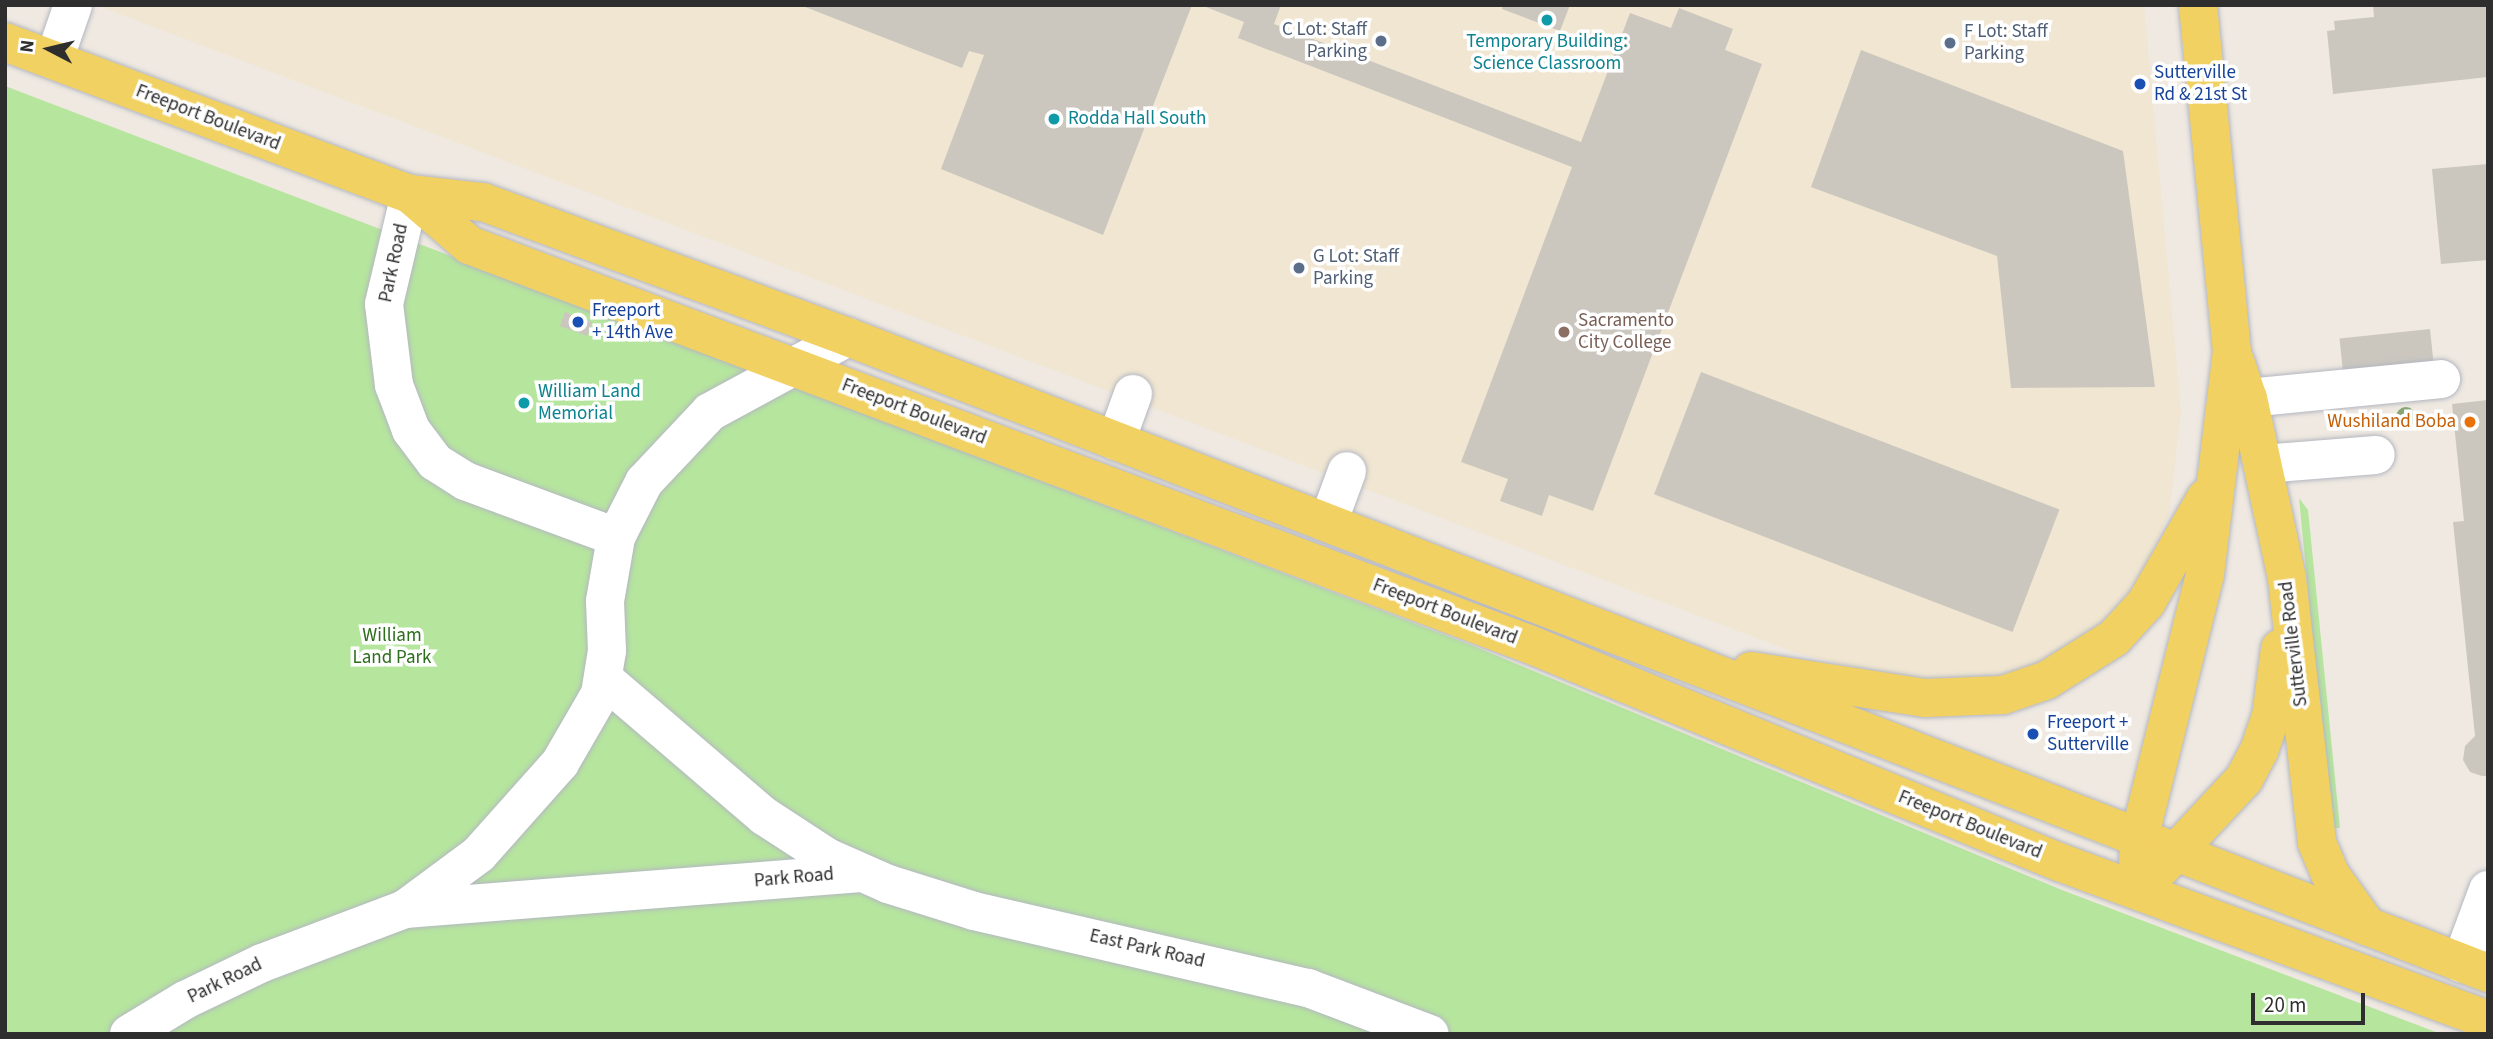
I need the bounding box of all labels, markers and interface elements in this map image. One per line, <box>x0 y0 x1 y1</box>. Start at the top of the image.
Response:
marker: Temporary Building: Science Classroom <box>1539 12 1555 28</box>
north arrow <box>14 14 84 84</box>
place label: C Lot: Staff Parking <box>1282 19 1367 63</box>
place label: F Lot: Staff Parking <box>1964 21 2048 65</box>
place label: Temporary Building: Science Classroom <box>1466 31 1628 75</box>
marker: C Lot: Staff Parking <box>1373 33 1389 49</box>
marker: F Lot: Staff Parking <box>1942 35 1958 51</box>
text: N <box>13 38 42 54</box>
place label: Sutterville Rd & 21st St <box>2154 62 2247 106</box>
marker: Sutterville Rd & 21st St <box>2132 76 2148 92</box>
street label: Freeport Boulevard <box>132 80 284 156</box>
place label: Rodda Hall South <box>1068 108 1206 130</box>
marker: Rodda Hall South <box>1046 111 1062 127</box>
street label: Park Road <box>375 221 413 305</box>
place label: G Lot: Staff Parking <box>1313 246 1399 290</box>
marker: G Lot: Staff Parking <box>1291 260 1307 276</box>
place label: Freeport + 14th Ave <box>592 300 673 344</box>
place label: Sacramento City College <box>1578 310 1674 354</box>
marker: Freeport + 14th Ave <box>570 314 586 330</box>
marker: Sacramento City College <box>1556 324 1572 340</box>
street label: Freeport Boulevard <box>838 374 990 450</box>
place label: William Land Memorial <box>538 381 641 425</box>
marker: William Land Memorial <box>516 395 532 411</box>
place label: Wushiland Boba <box>2327 411 2456 433</box>
marker: Wushiland Boba <box>2462 414 2478 430</box>
street label: Freeport Boulevard <box>1369 574 1521 650</box>
street label: Sutterville Road <box>2275 580 2313 708</box>
park label: William Land Park <box>352 625 432 669</box>
place label: Freeport + Sutterville <box>2047 712 2129 756</box>
marker: Freeport + Sutterville <box>2025 726 2041 742</box>
street label: Freeport Boulevard <box>1895 786 2045 864</box>
street label: Park Road <box>753 863 835 893</box>
street label: East Park Road <box>1087 925 1207 973</box>
street label: Park Road <box>184 953 266 1009</box>
scale bar <box>2255 979 2369 1023</box>
text: 20 m <box>2264 990 2306 1020</box>

